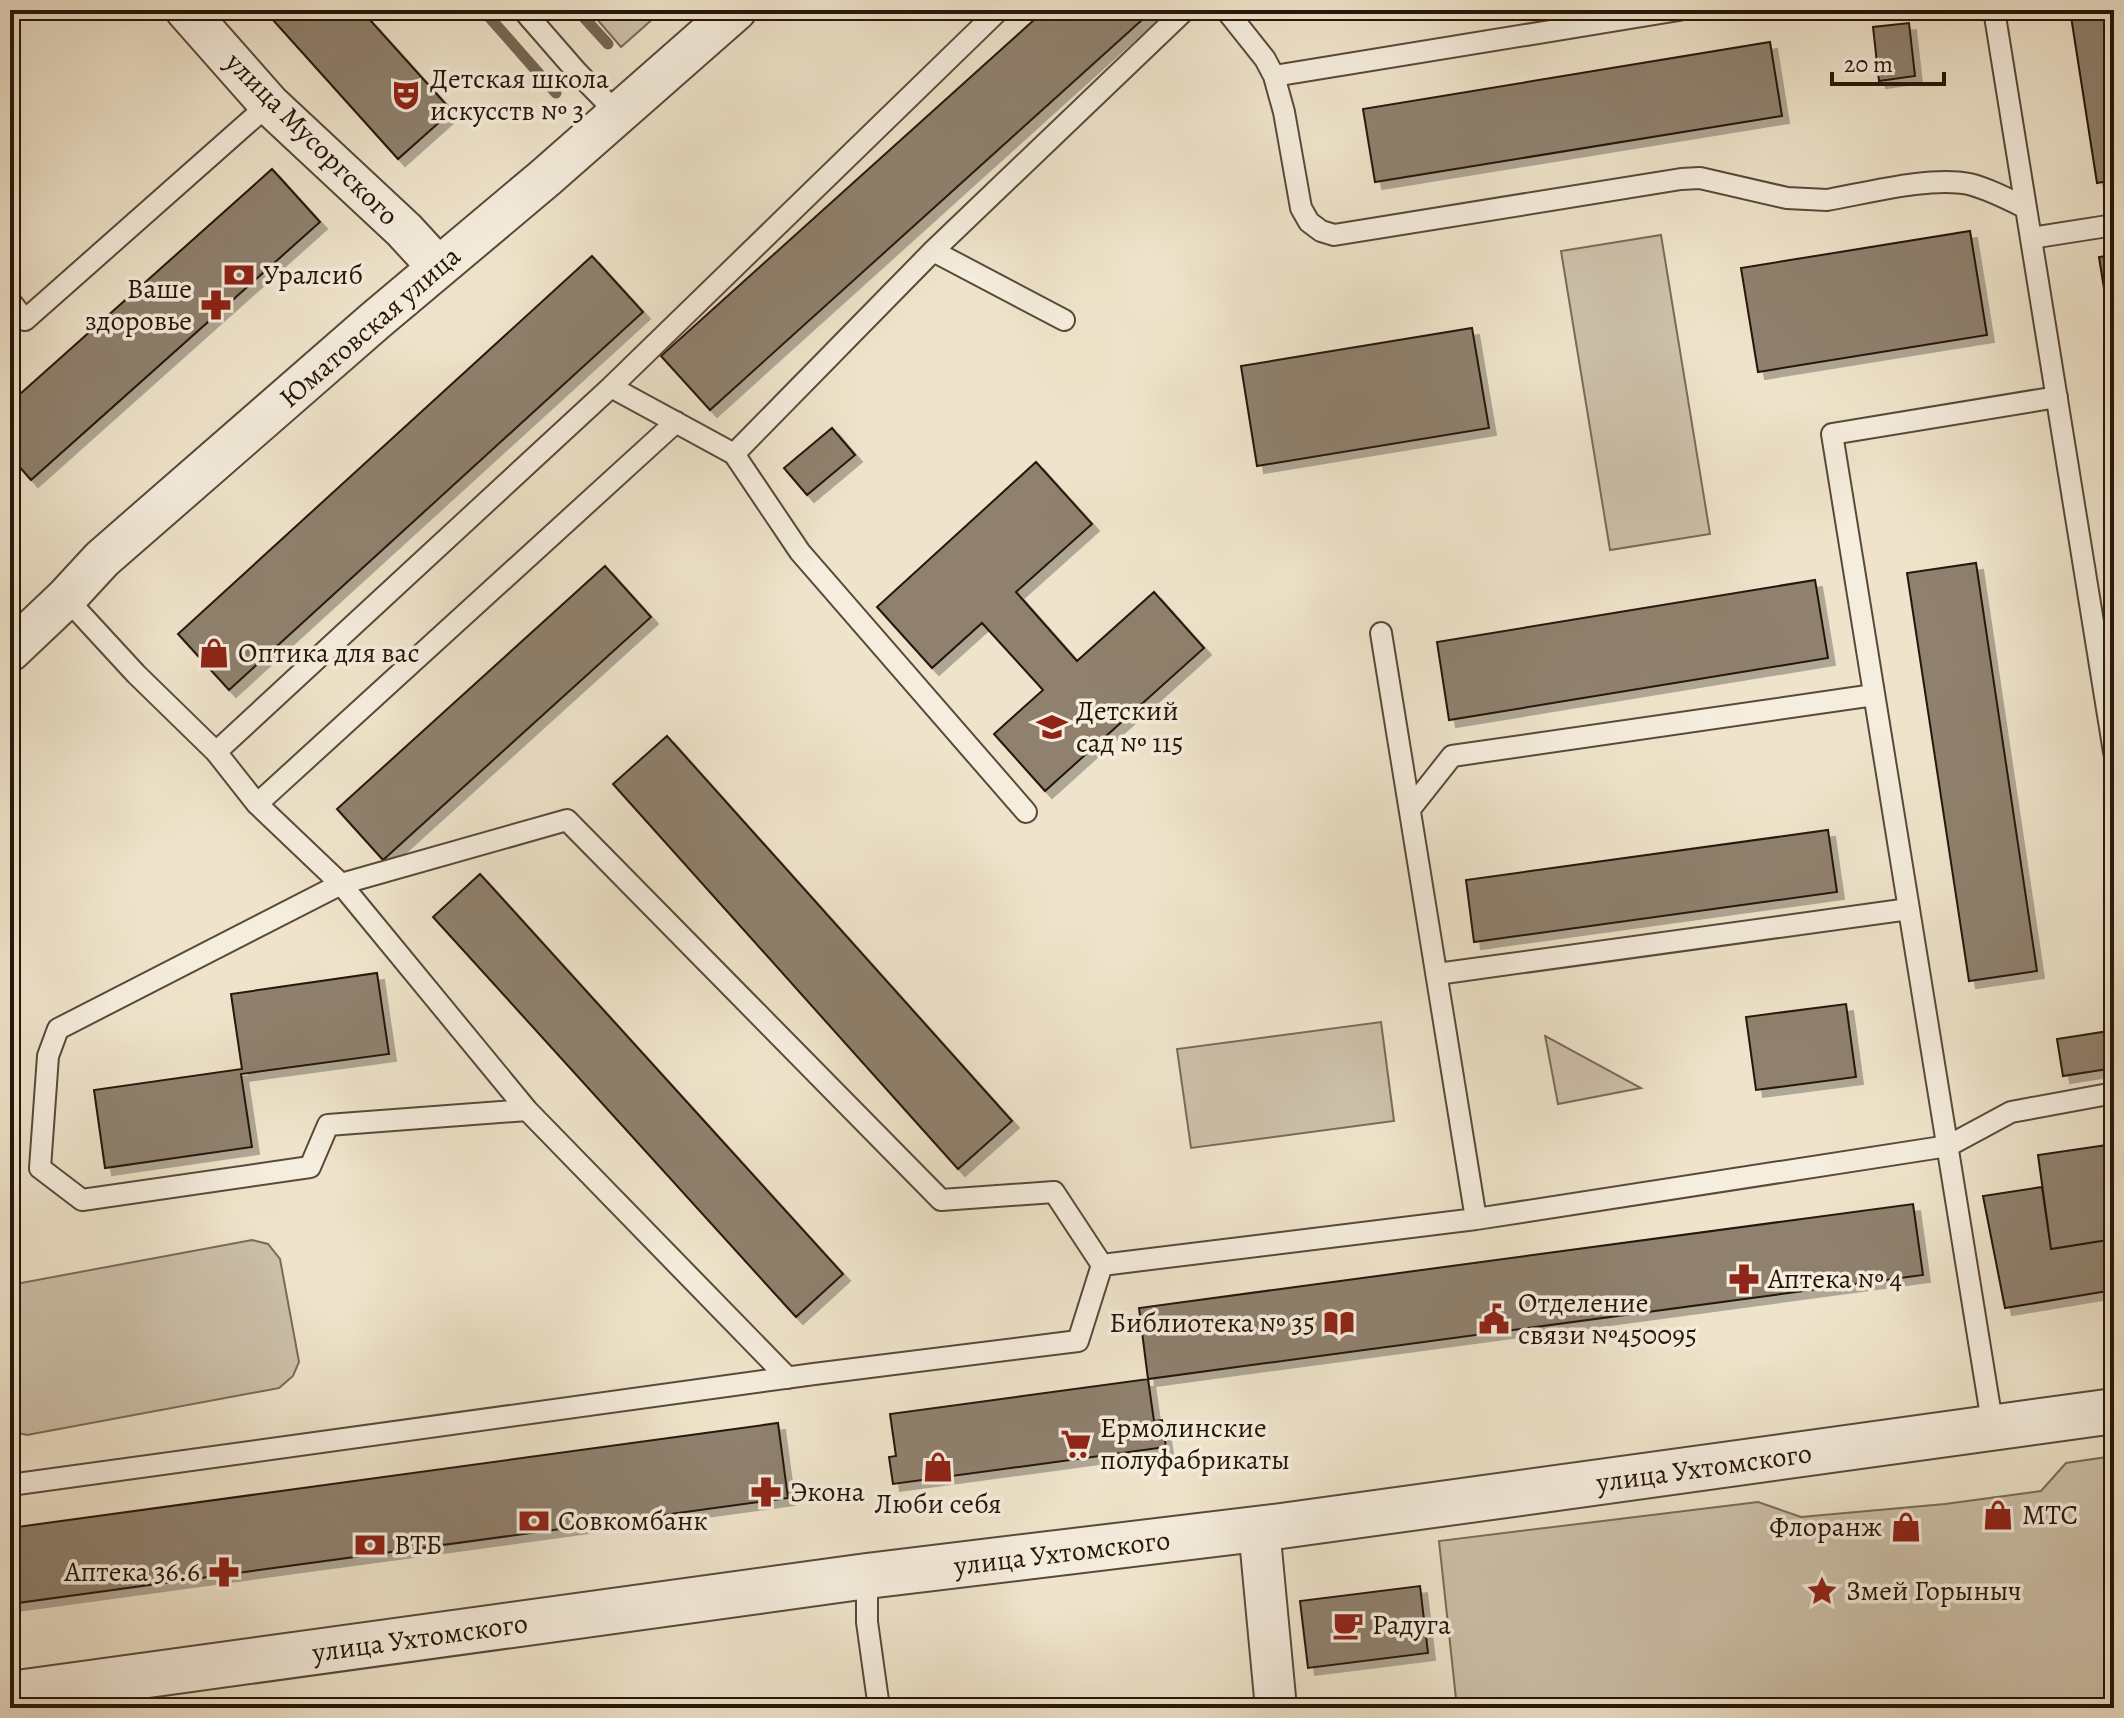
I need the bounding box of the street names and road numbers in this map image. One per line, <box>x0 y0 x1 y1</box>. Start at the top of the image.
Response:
street label: улица Мусоргского <box>216 43 407 234</box>
street label: Юматовская улица <box>271 237 469 416</box>
street label: улица Ухтомского <box>1593 1434 1814 1502</box>
street label: улица Ухтомского <box>951 1521 1172 1585</box>
street label: улица Ухтомского <box>309 1604 530 1672</box>

